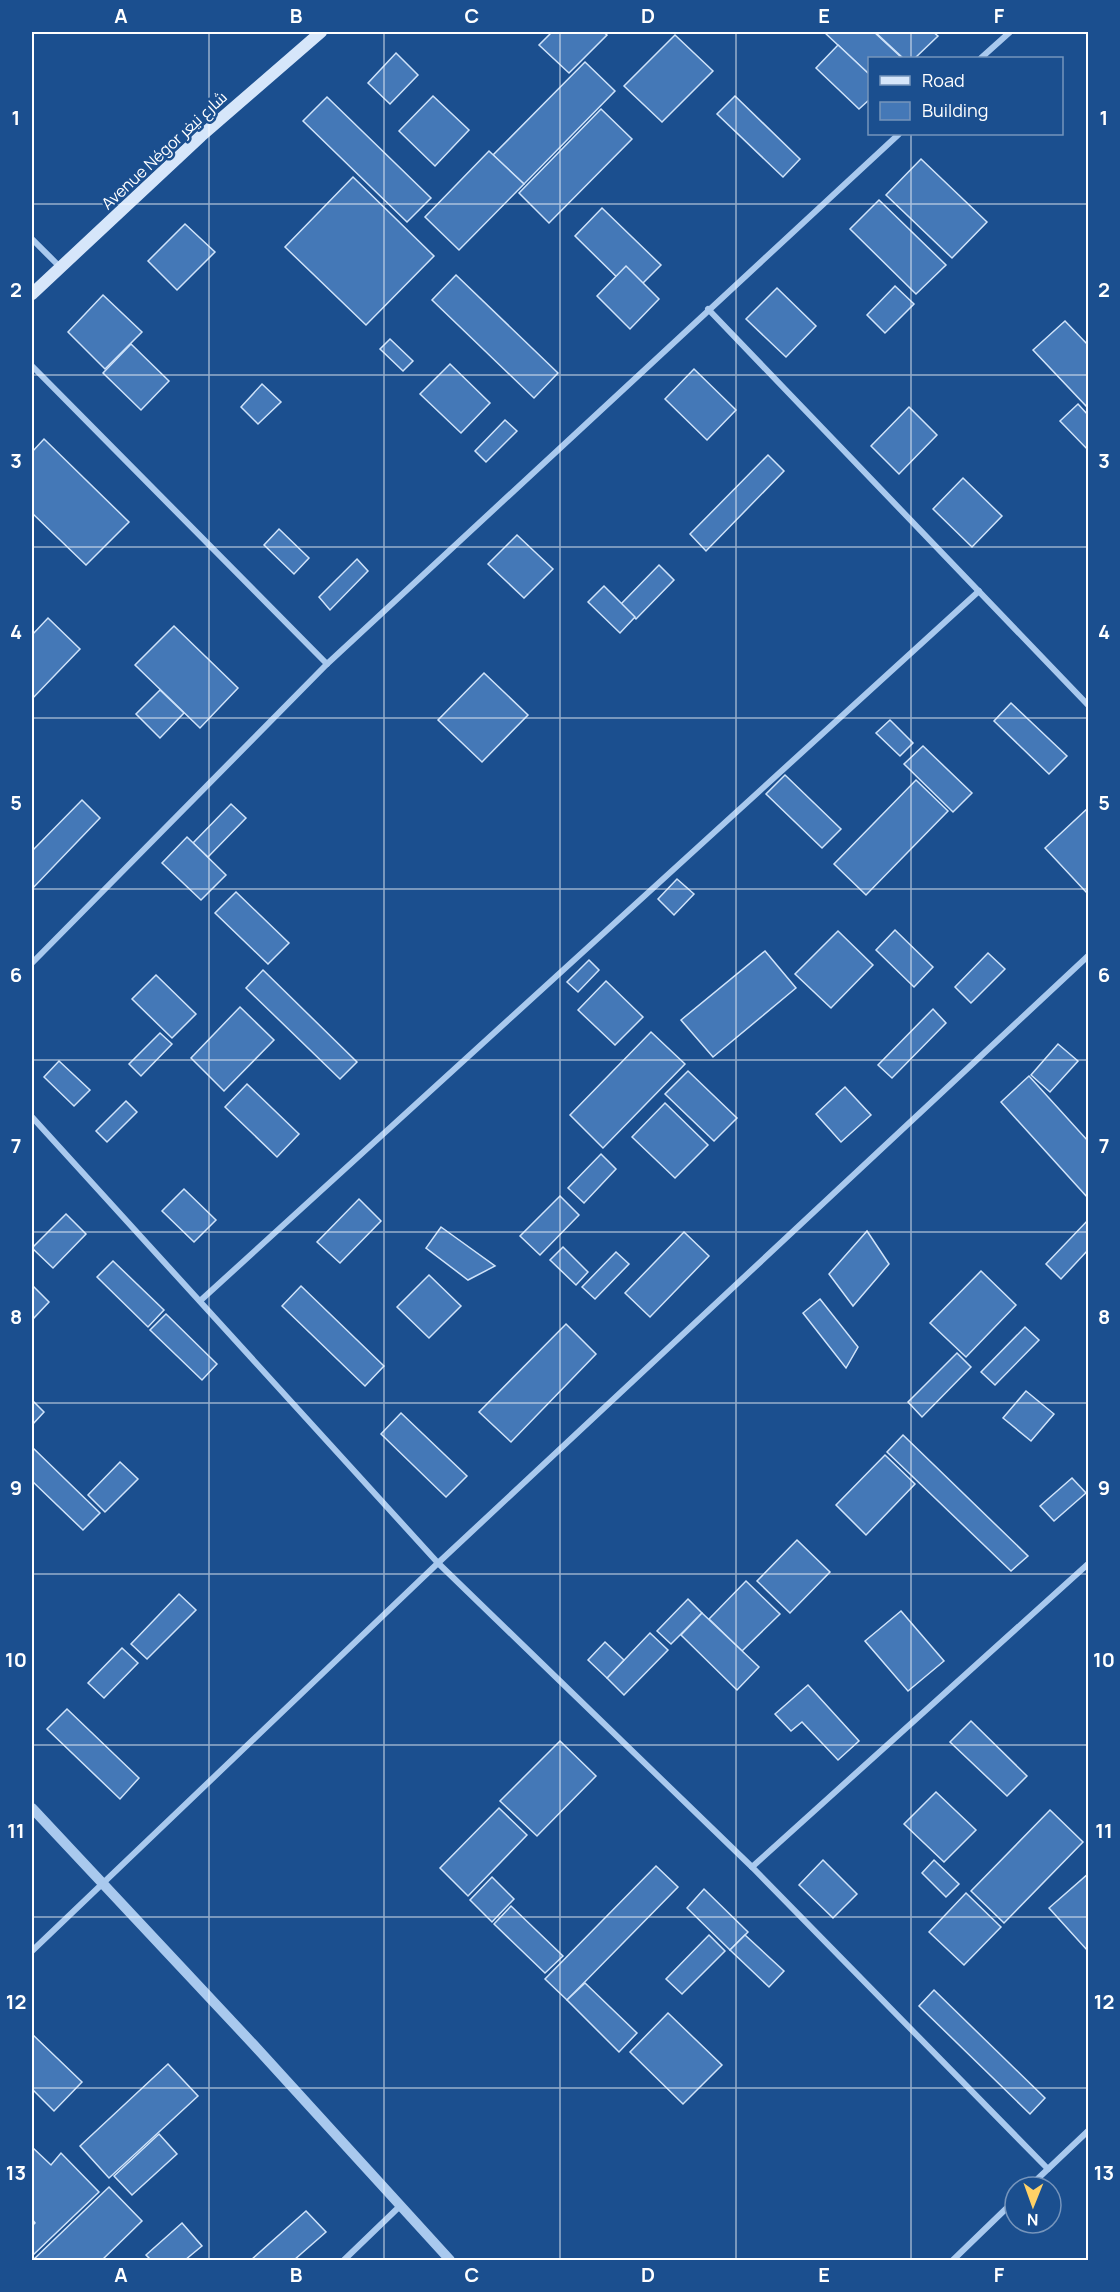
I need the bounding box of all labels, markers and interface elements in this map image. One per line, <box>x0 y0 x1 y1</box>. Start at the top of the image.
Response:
text: A <box>114 2 128 29</box>
text: B <box>290 2 303 29</box>
text: C <box>465 2 479 29</box>
text: D <box>641 2 655 29</box>
text: E <box>818 2 830 29</box>
text: F <box>994 2 1005 29</box>
legend <box>868 57 1063 135</box>
text: Road <box>922 68 965 92</box>
street label: Avenue Négor شارع نيغر <box>96 86 232 215</box>
text: Building <box>922 98 988 122</box>
text: 1 <box>12 104 20 131</box>
text: 1 <box>1100 104 1108 131</box>
text: 2 <box>10 276 22 303</box>
text: 2 <box>1098 276 1110 303</box>
text: 3 <box>10 447 22 474</box>
text: 3 <box>1098 447 1110 474</box>
text: 4 <box>10 618 22 645</box>
text: 4 <box>1098 618 1110 645</box>
text: 5 <box>10 789 22 816</box>
text: 5 <box>1098 789 1110 816</box>
text: 6 <box>10 961 22 988</box>
text: 6 <box>1098 961 1110 988</box>
text: 7 <box>11 1132 21 1159</box>
text: 7 <box>1099 1132 1109 1159</box>
text: 8 <box>10 1303 22 1330</box>
text: 8 <box>1098 1303 1110 1330</box>
text: 9 <box>10 1474 22 1501</box>
text: 9 <box>1098 1474 1110 1501</box>
text: 10 <box>5 1646 27 1673</box>
text: 10 <box>1093 1646 1115 1673</box>
text: 11 <box>7 1817 25 1844</box>
text: 11 <box>1095 1817 1113 1844</box>
text: 12 <box>6 1988 26 2015</box>
text: 12 <box>1094 1988 1114 2015</box>
text: 13 <box>6 2159 26 2186</box>
text: 13 <box>1094 2159 1114 2186</box>
north arrow <box>1003 2175 1063 2235</box>
text: N <box>1027 2209 1039 2231</box>
text: A <box>114 2261 128 2288</box>
text: B <box>290 2261 303 2288</box>
text: C <box>465 2261 479 2288</box>
text: D <box>641 2261 655 2288</box>
text: E <box>818 2261 830 2288</box>
text: F <box>994 2261 1005 2288</box>

